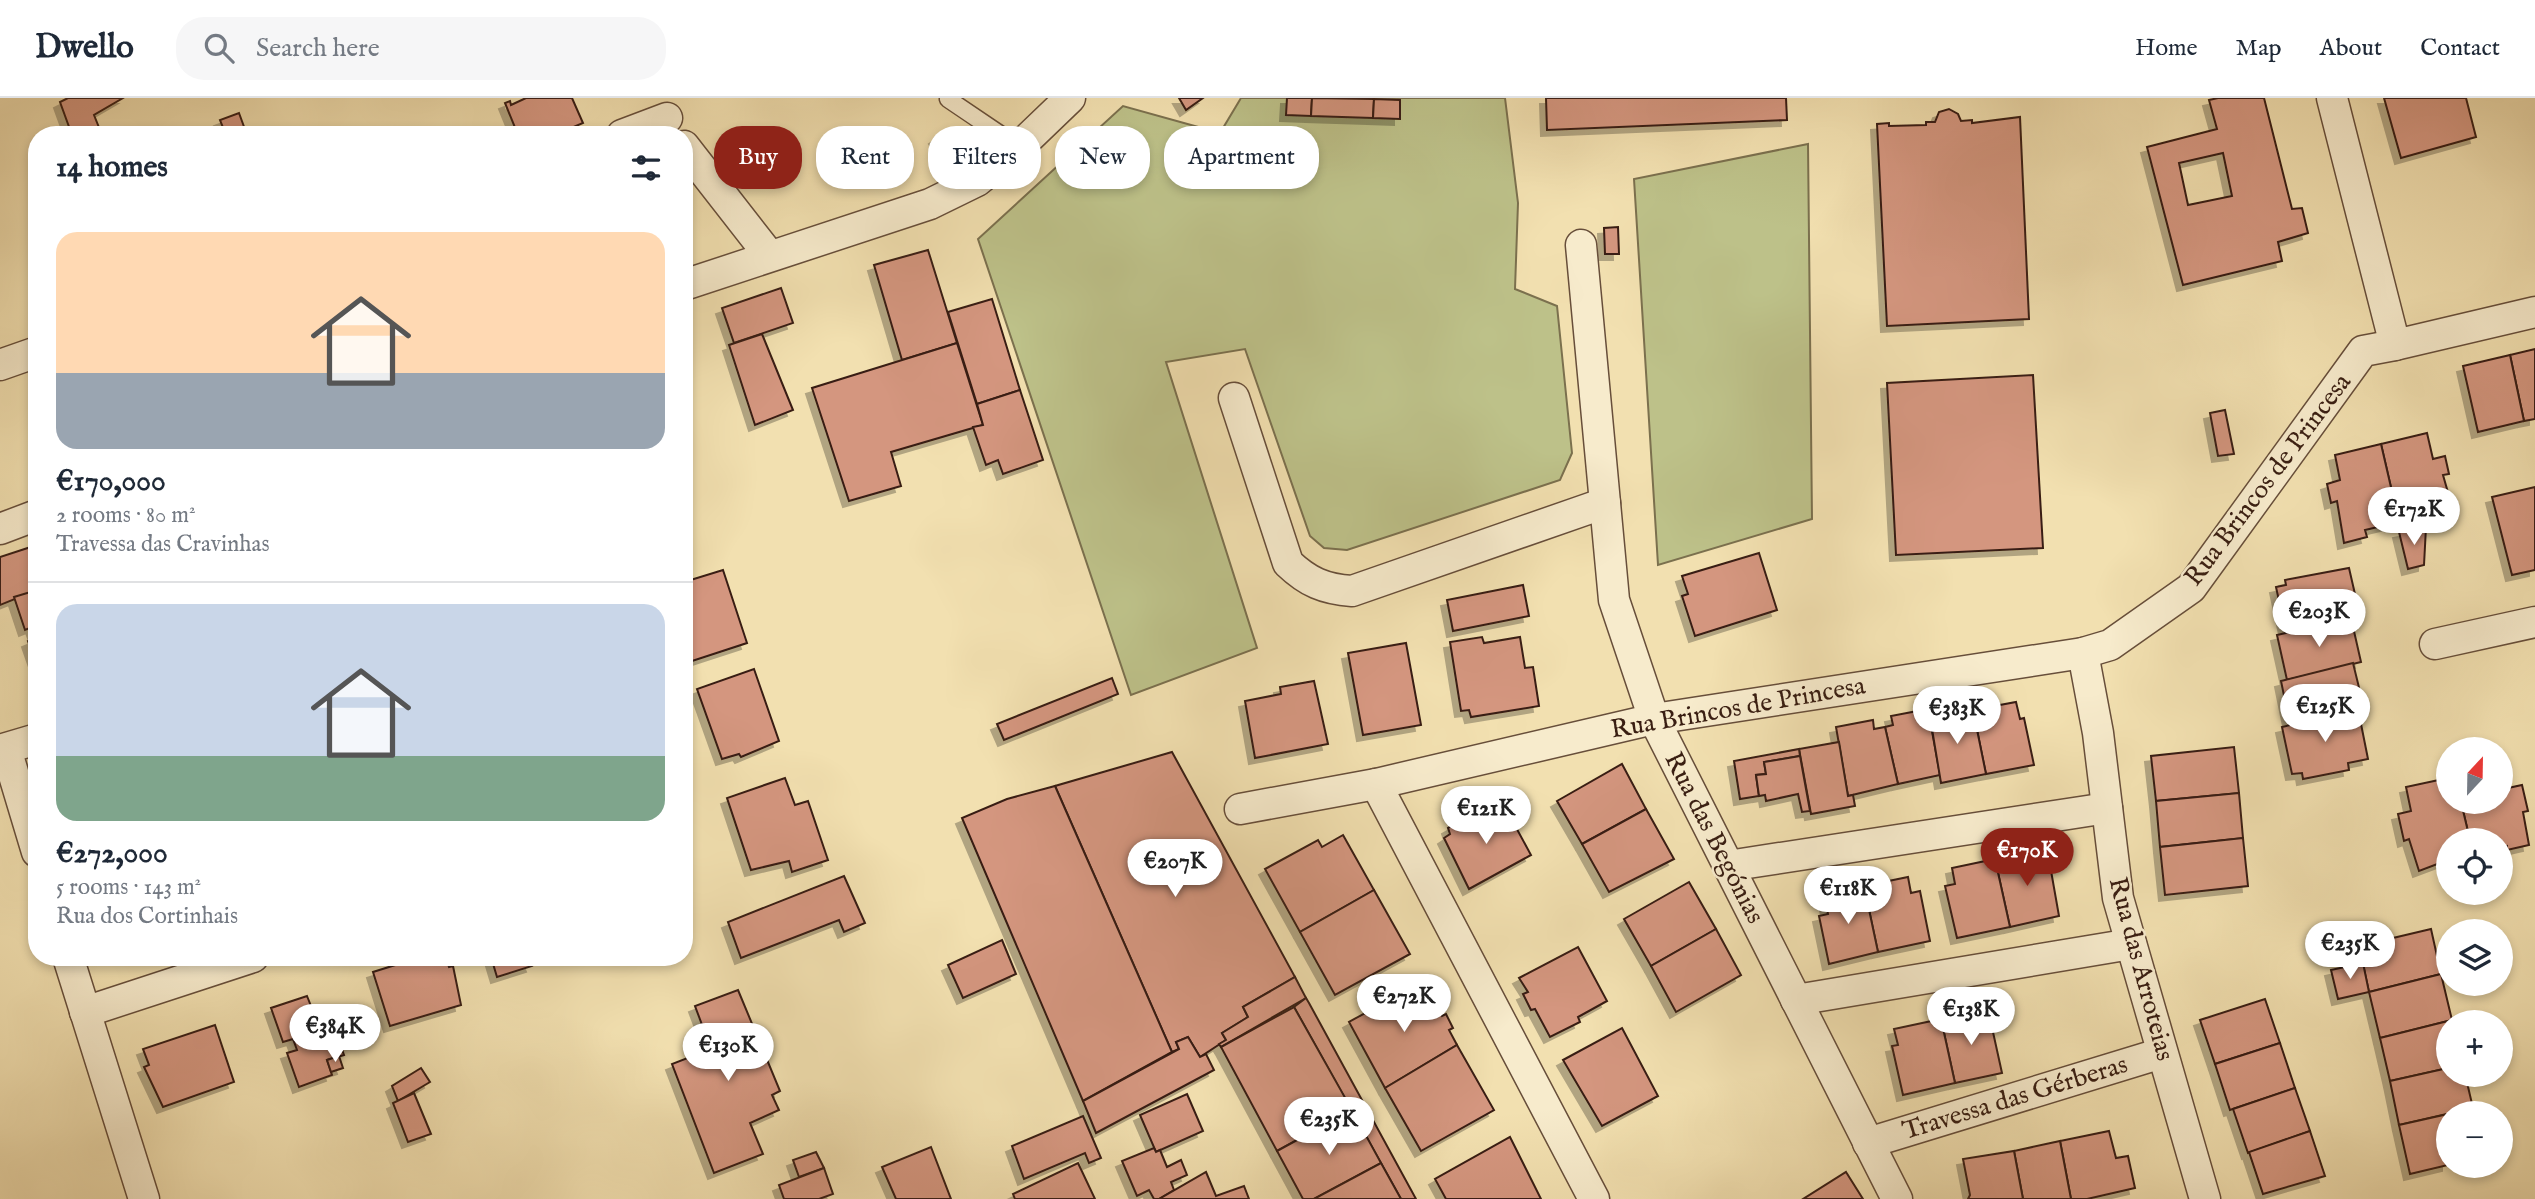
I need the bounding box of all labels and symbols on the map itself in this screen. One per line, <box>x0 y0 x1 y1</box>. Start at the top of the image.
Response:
street label: Rua Brincos de Princesa <box>2177 366 2359 593</box>
pin: €172K <box>2365 488 2463 547</box>
pin: €203K <box>2270 589 2368 649</box>
street label: Rua Brincos de Princesa <box>1608 669 1869 747</box>
pin: €125K <box>2276 684 2374 744</box>
pin: €383K <box>1908 686 2006 746</box>
north arrow <box>2436 737 2513 814</box>
street label: Rua das Begónias <box>1657 747 1771 929</box>
pin: €121K <box>1437 786 1535 846</box>
pin: €170K <box>1978 828 2076 888</box>
pin: €207K <box>1126 840 1224 899</box>
pin: €118K <box>1799 866 1897 926</box>
street label: Rua das Arroteias <box>2101 874 2181 1064</box>
pin: €235K <box>2301 922 2399 981</box>
pin: €272K <box>1355 974 1453 1034</box>
pin: €138K <box>1922 988 2020 1047</box>
pin: €384K <box>286 1004 384 1064</box>
pin: €130K <box>679 1024 777 1083</box>
street label: Travessa das Gérberas <box>1898 1048 2132 1148</box>
pin: €235K <box>1280 1098 1378 1157</box>

